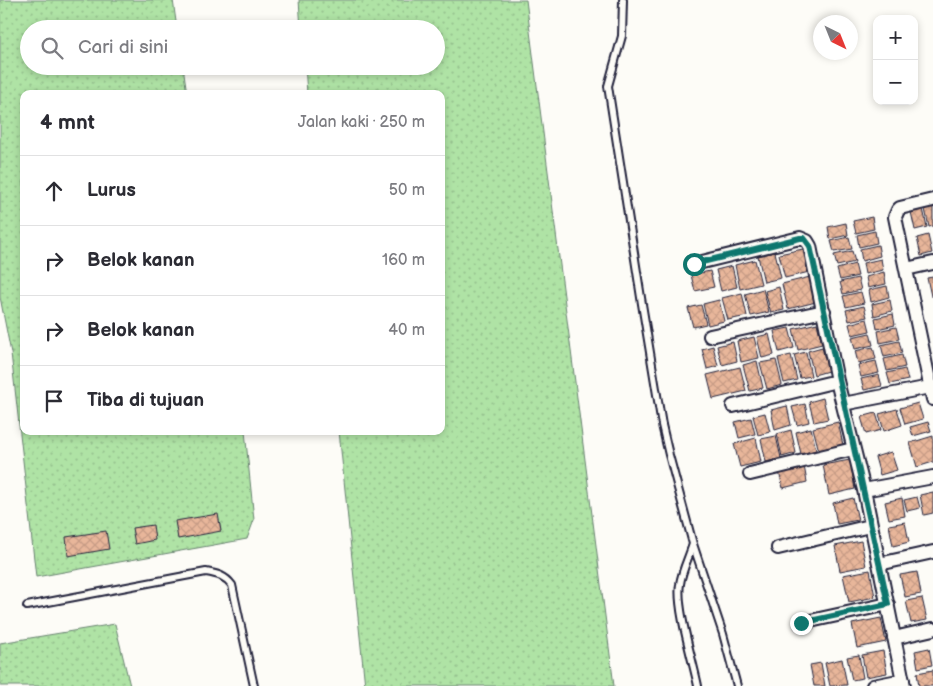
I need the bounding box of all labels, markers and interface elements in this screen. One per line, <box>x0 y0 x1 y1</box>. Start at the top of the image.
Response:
north arrow <box>813 15 858 60</box>
map controls <box>873 15 918 105</box>
button: + <box>873 15 918 60</box>
search box <box>20 20 445 75</box>
icon: search <box>38 34 66 62</box>
text: Cari di sini <box>78 36 168 59</box>
button: − <box>873 60 918 105</box>
text: 4 mnt <box>40 110 95 135</box>
text: Jalan kaki · 250 m <box>298 113 425 132</box>
icon: ahead <box>40 177 68 205</box>
text: Lurus <box>87 179 136 202</box>
text: 50 m <box>389 181 425 200</box>
icon: right <box>40 247 68 275</box>
text: Belok kanan <box>87 249 195 272</box>
text: 160 m <box>382 251 425 270</box>
route start <box>683 253 706 276</box>
icon: right <box>40 317 68 345</box>
text: Belok kanan <box>87 319 195 342</box>
text: 40 m <box>388 321 425 340</box>
icon: arrive <box>40 387 68 415</box>
text: Tiba di tujuan <box>87 389 204 412</box>
route end <box>790 612 813 635</box>

